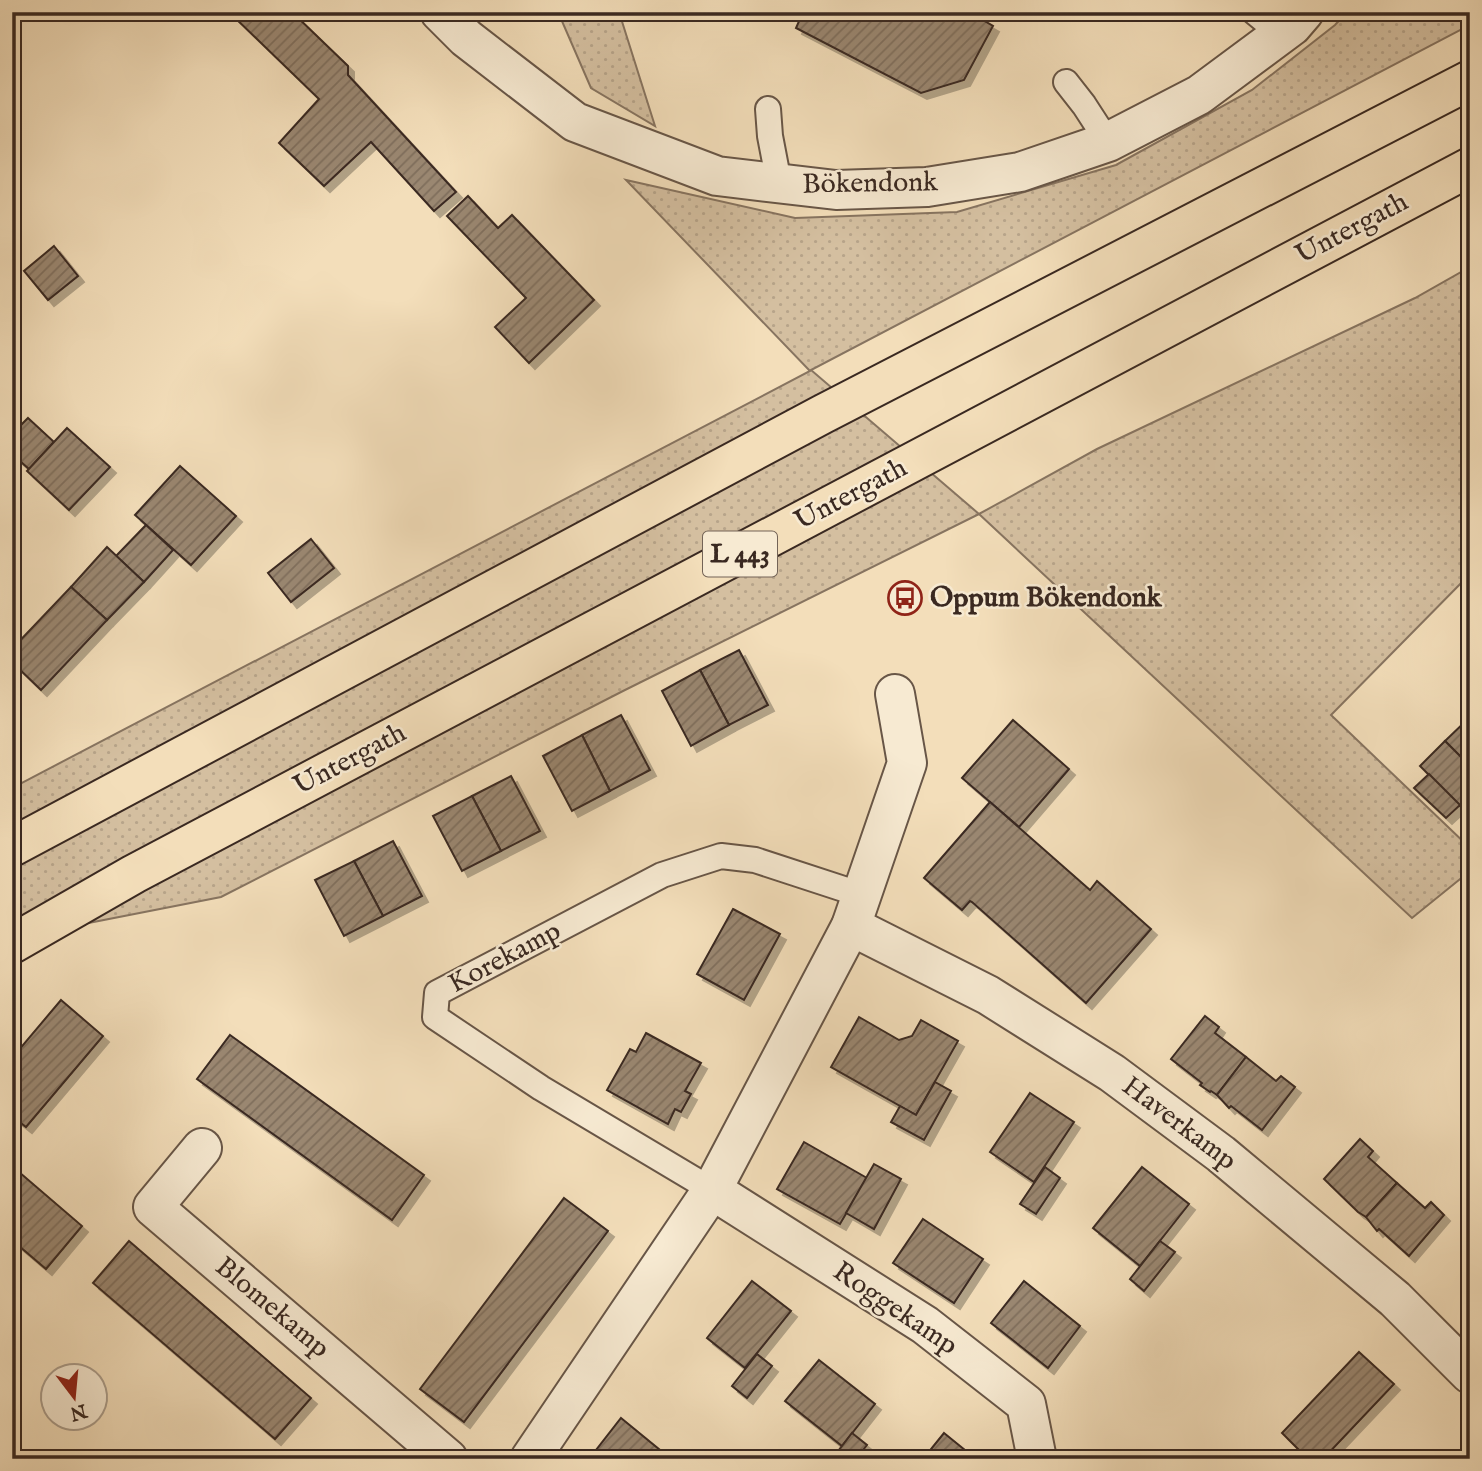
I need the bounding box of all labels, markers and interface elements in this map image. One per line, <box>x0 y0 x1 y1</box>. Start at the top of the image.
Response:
street label: Bökendonk <box>802 165 939 203</box>
street label: Untergath <box>1290 185 1414 273</box>
street label: Untergath <box>789 451 913 539</box>
road number: L 443 <box>703 532 777 576</box>
bus stop icon: Oppum Bökendonk <box>886 579 924 617</box>
place label: Oppum Bökendonk <box>930 581 1163 616</box>
street label: Untergath <box>288 716 412 804</box>
street label: Korekamp <box>443 914 567 1002</box>
street label: Haverkamp <box>1115 1069 1243 1179</box>
street label: Blomekamp <box>207 1250 337 1366</box>
street label: Roggekamp <box>826 1254 964 1364</box>
north arrow <box>38 1362 108 1432</box>
text: N <box>66 1397 90 1425</box>

